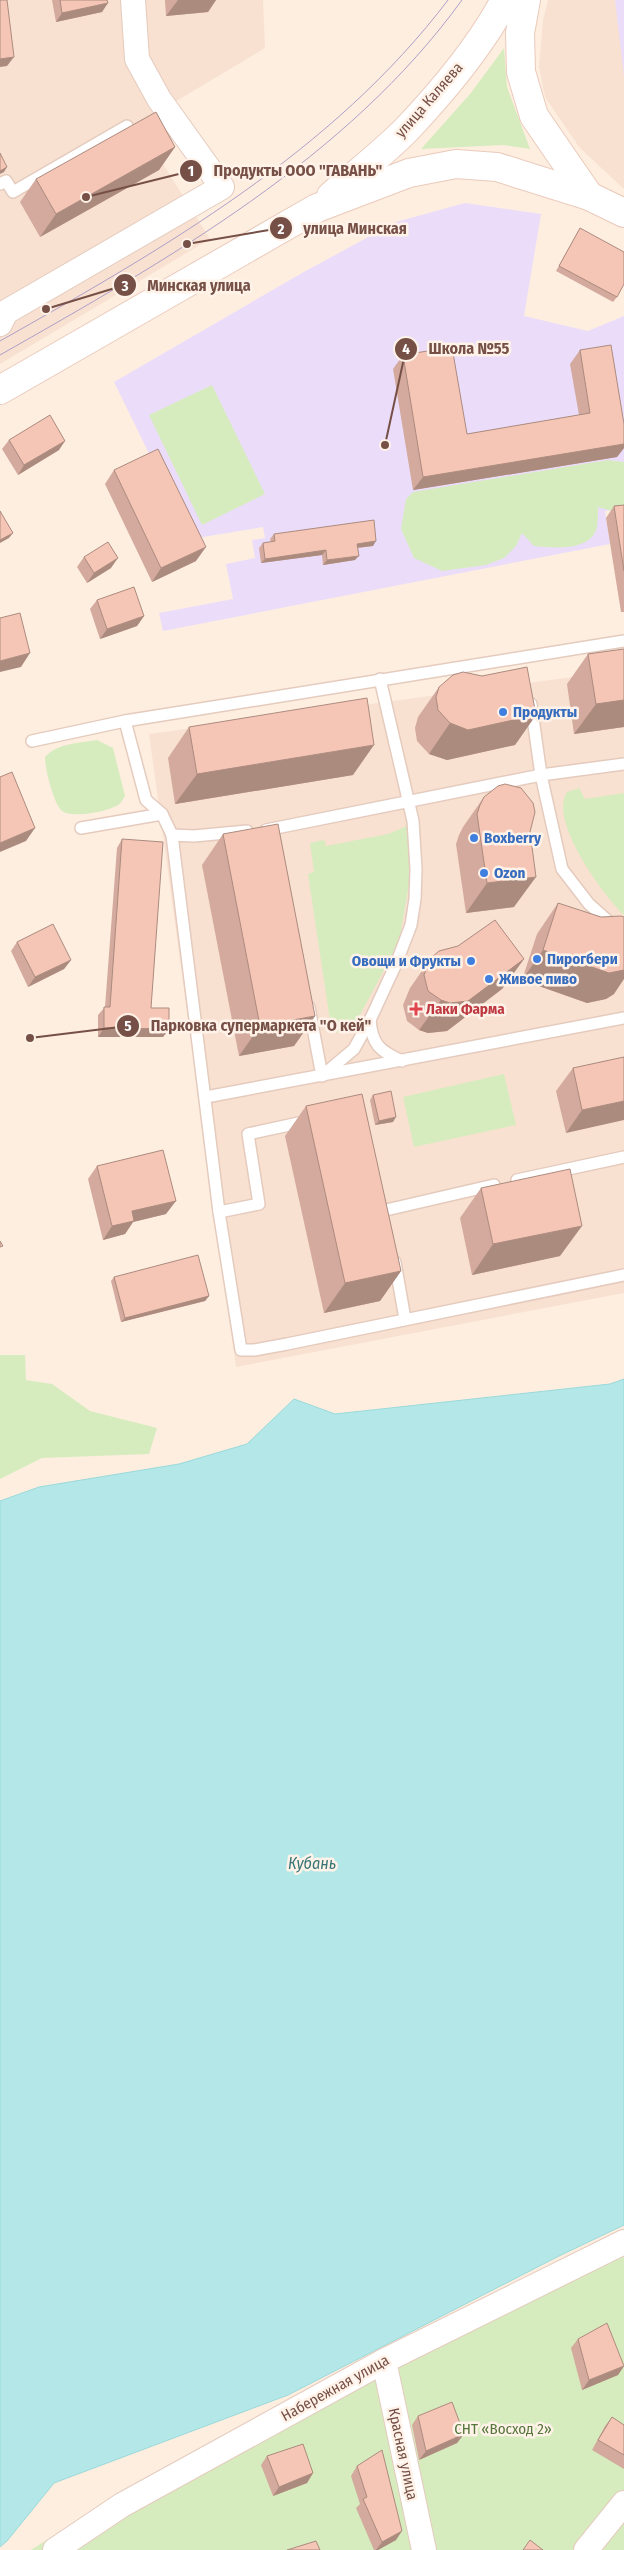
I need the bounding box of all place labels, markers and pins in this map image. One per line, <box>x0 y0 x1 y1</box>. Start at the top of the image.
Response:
callout: Продукты ООО "ГАВАНЬ" <box>179 155 393 186</box>
callout: улица Минская <box>268 213 416 244</box>
callout: Минская улица <box>113 270 261 301</box>
callout: Школа №55 <box>393 333 519 364</box>
place label: Продукты <box>513 703 577 721</box>
marker: Продукты <box>497 706 509 718</box>
place label: Boxberry <box>484 829 542 847</box>
marker: Boxberry <box>468 832 480 844</box>
place label: Ozon <box>494 864 525 882</box>
marker: Ozon <box>478 867 490 879</box>
place label: Пирогбери <box>547 950 618 968</box>
place label: Овощи и Фрукты <box>352 952 461 970</box>
marker: Пирогбери <box>531 953 543 965</box>
marker: Овощи и Фрукты <box>465 955 477 967</box>
place label: Живое пиво <box>498 970 577 988</box>
marker: Живое пиво <box>483 973 495 985</box>
place label: Лаки Фарма <box>426 1000 505 1018</box>
marker: Лаки Фарма <box>410 1003 422 1015</box>
callout: Парковка супермаркета "О кей" <box>116 1010 381 1041</box>

